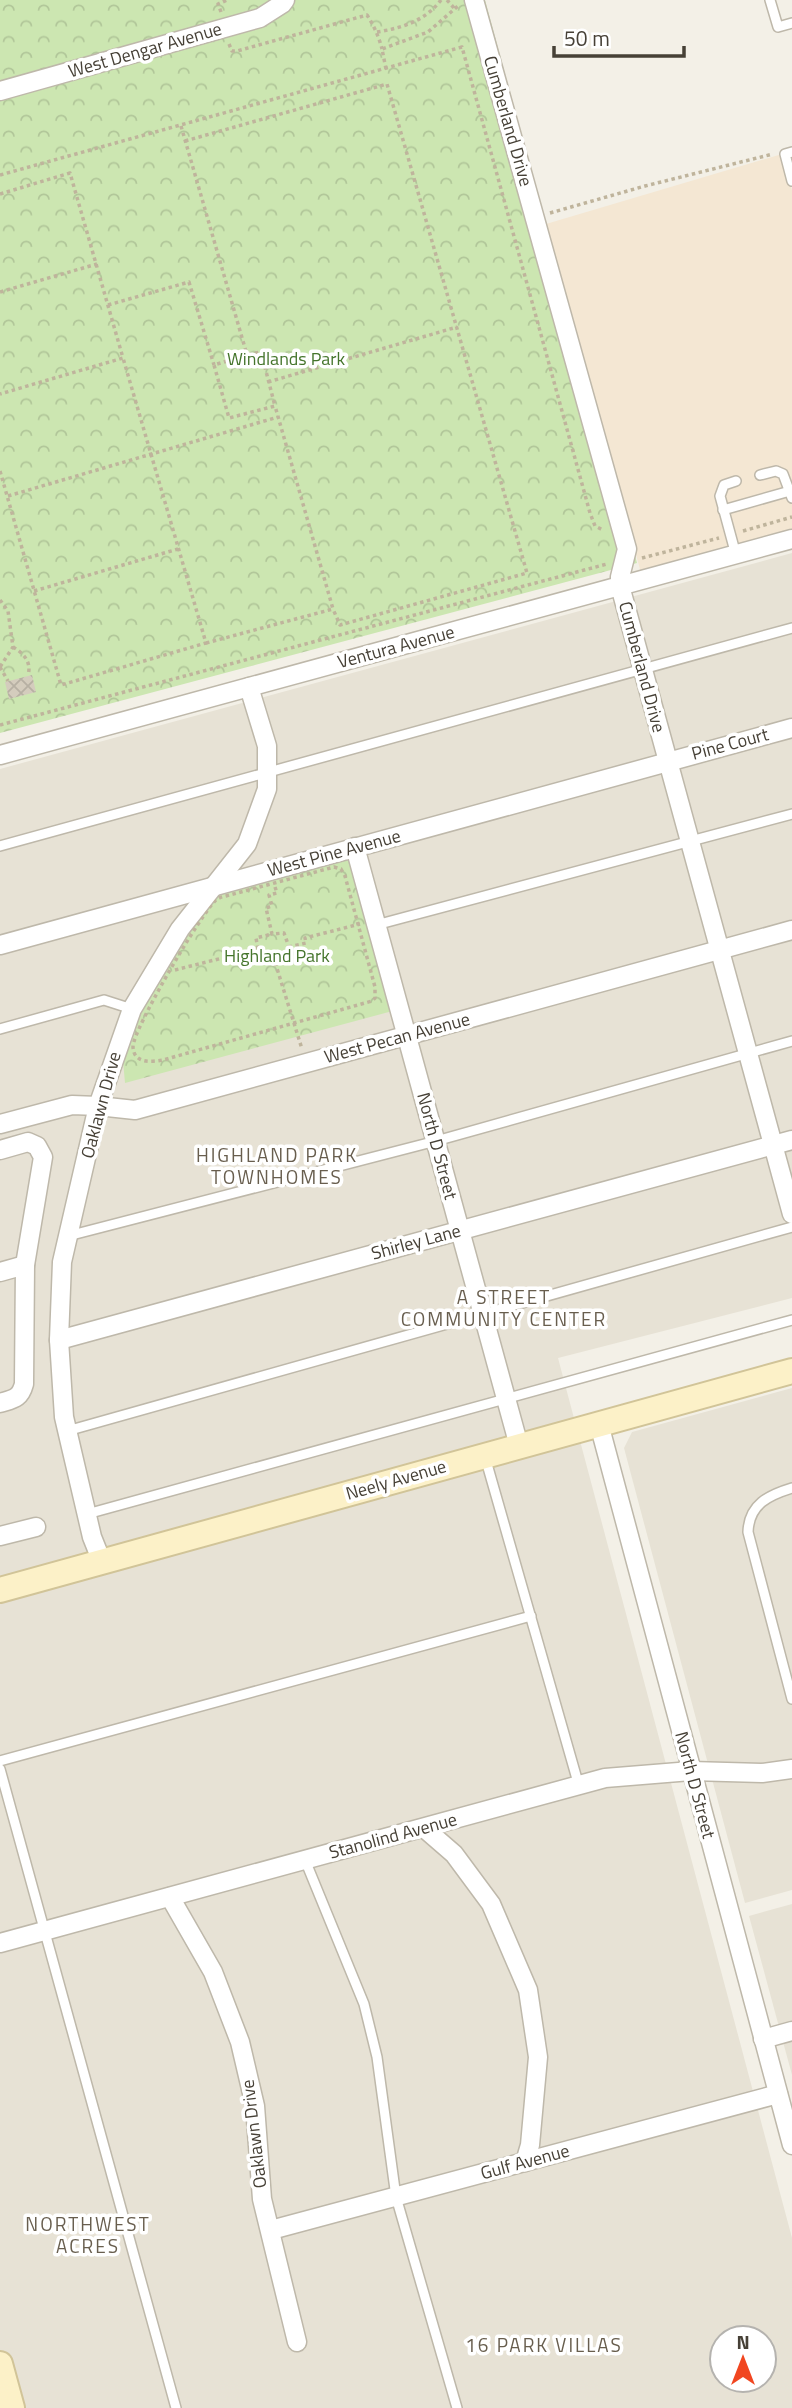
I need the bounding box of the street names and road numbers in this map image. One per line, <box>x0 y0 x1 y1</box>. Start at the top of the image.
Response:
street label: West Dengar Avenue <box>65 15 225 84</box>
street label: Cumberland Drive <box>477 52 540 189</box>
street label: Cumberland Drive <box>612 598 673 735</box>
street label: Ventura Avenue <box>334 618 457 675</box>
street label: Pine Court <box>688 720 772 767</box>
street label: West Pine Avenue <box>264 822 404 883</box>
street label: West Pecan Avenue <box>321 1005 473 1070</box>
street label: Oaklawn Drive <box>73 1049 128 1161</box>
street label: North D Street <box>410 1089 465 1203</box>
street label: Shirley Lane <box>368 1217 464 1266</box>
street label: Neely Avenue <box>342 1452 449 1507</box>
street label: North D Street <box>668 1728 723 1842</box>
street label: Stanolind Avenue <box>326 1805 460 1866</box>
street label: Oaklawn Drive <box>233 2078 274 2190</box>
street label: Gulf Avenue <box>477 2137 572 2186</box>

